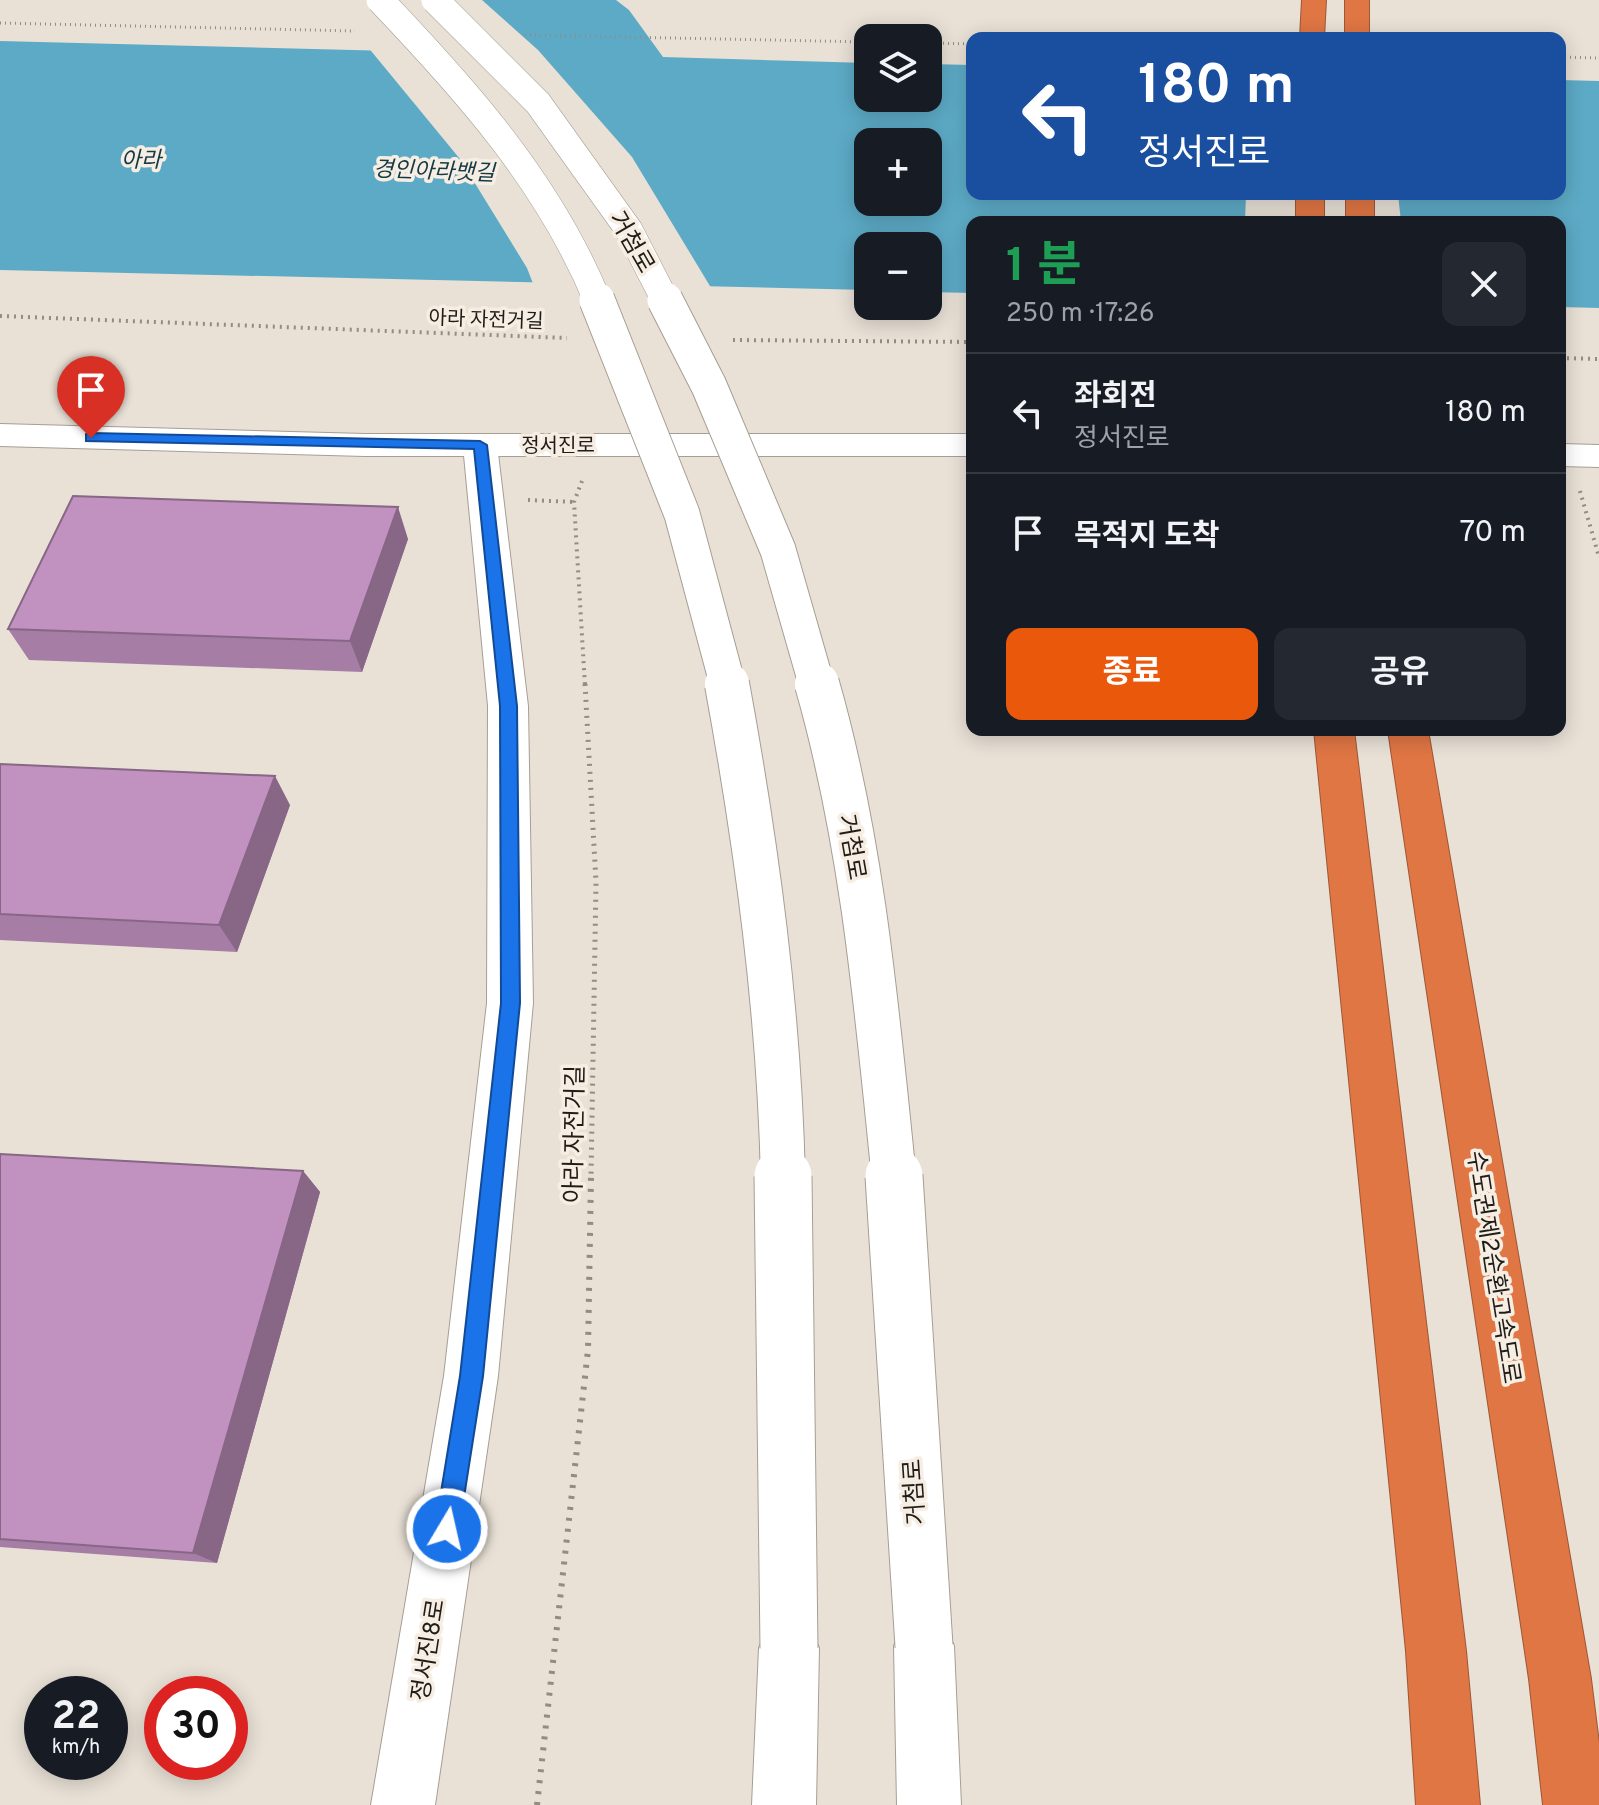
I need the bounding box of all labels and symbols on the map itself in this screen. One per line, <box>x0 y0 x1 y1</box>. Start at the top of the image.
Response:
water label: 아라 <box>121 148 164 175</box>
water label: 경인아라뱃길 <box>373 157 497 188</box>
street label: 거첨로 <box>601 207 660 279</box>
street label: 아라 자전거길 <box>428 306 544 336</box>
pin <box>57 356 125 438</box>
street label: 정서진로 <box>521 434 595 460</box>
street label: 거첨로 <box>830 812 871 883</box>
street label: 아라 자전거길 <box>560 1065 592 1203</box>
street label: 수도권제2순환고속도로 <box>1459 1149 1525 1386</box>
street label: 거첨로 <box>899 1458 933 1526</box>
position arrow <box>405 1487 489 1571</box>
street label: 정서진8로 <box>407 1597 453 1704</box>
speed limit sign: 30 <box>144 1676 248 1780</box>

